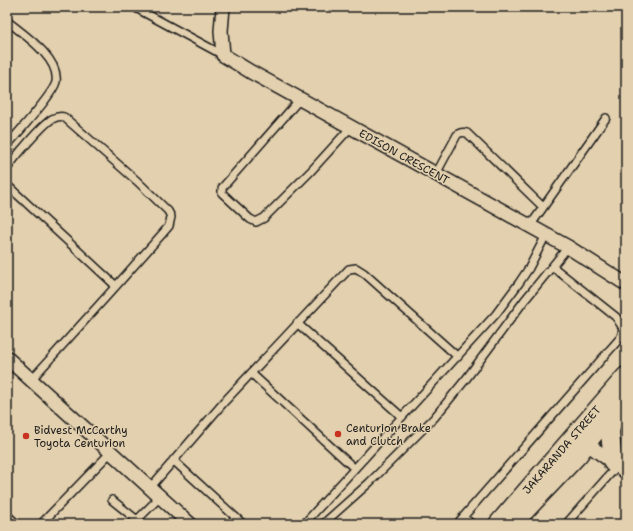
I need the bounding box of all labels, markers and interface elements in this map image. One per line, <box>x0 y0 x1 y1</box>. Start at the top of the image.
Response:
street label: EDISON CRESCENT <box>356 126 452 188</box>
street label: JAKARANDA STREET <box>519 403 605 497</box>
place label: Centurion Brake and Clutch <box>346 421 431 449</box>
place label: Bidvest McCarthy Toyota Centurion <box>34 423 128 451</box>
marker: Centurion Brake and Clutch <box>333 429 343 439</box>
marker: Bidvest McCarthy Toyota Centurion <box>21 431 31 441</box>

